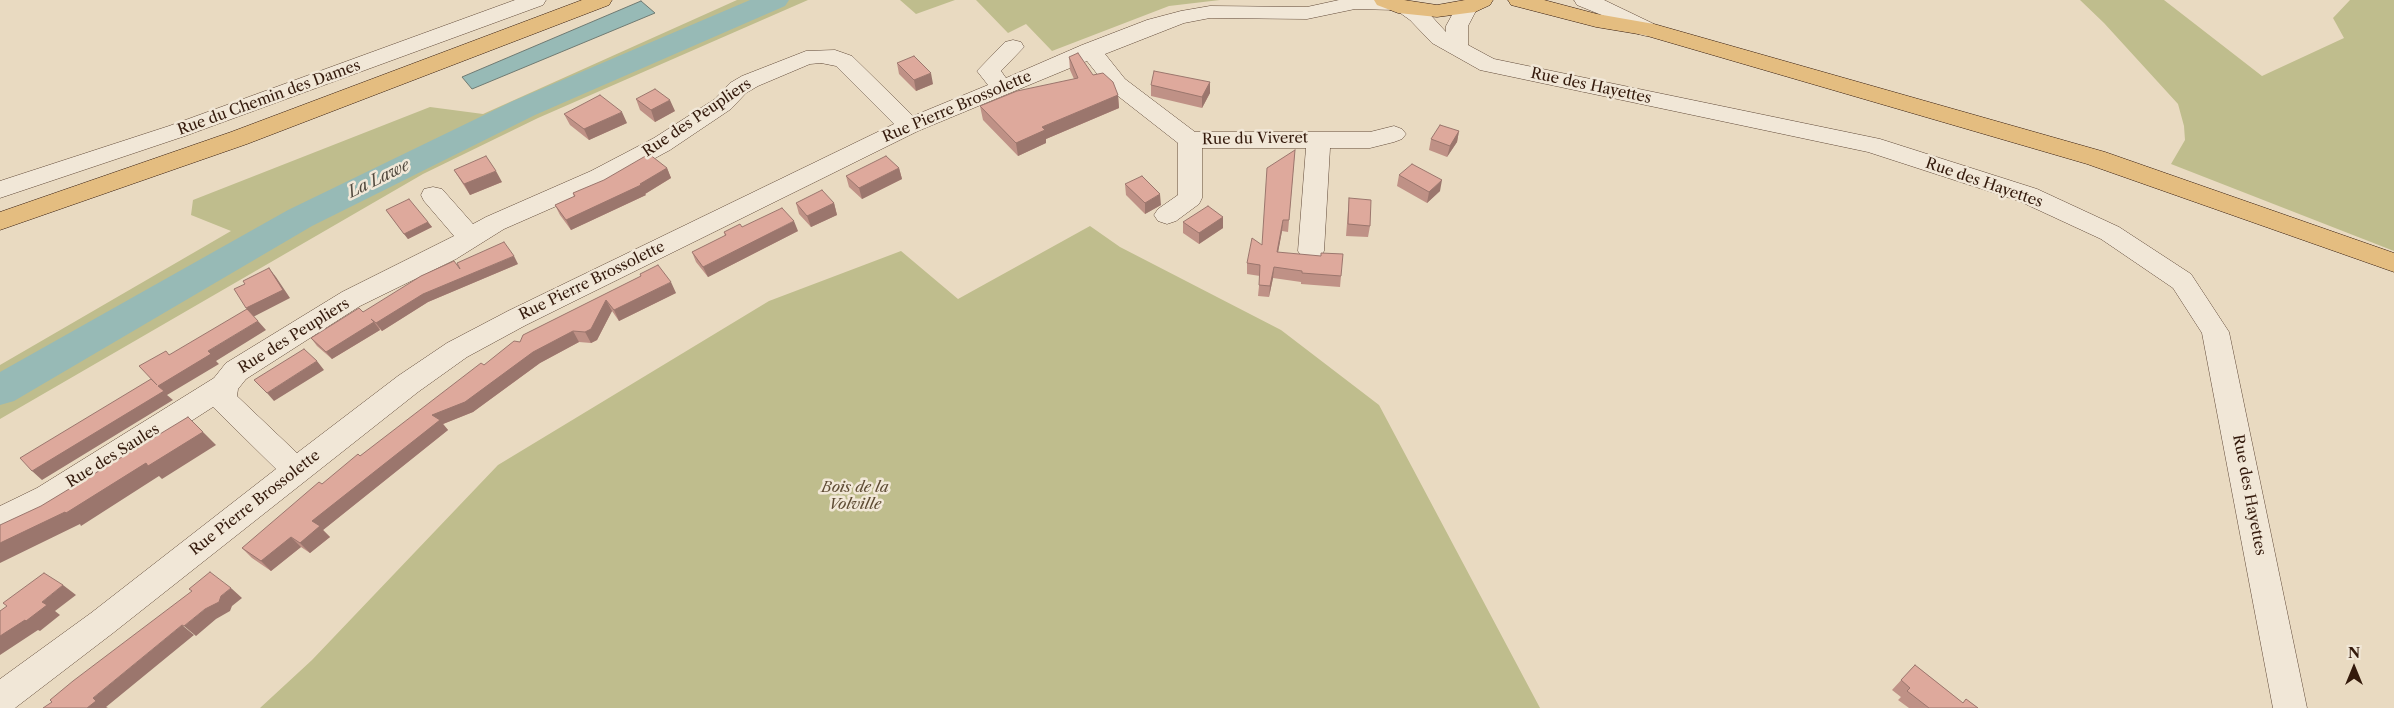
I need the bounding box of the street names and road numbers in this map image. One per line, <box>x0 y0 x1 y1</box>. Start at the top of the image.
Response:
street label: Rue du Chemin des Dames <box>175 56 363 140</box>
street label: Rue des Hayettes <box>1529 64 1653 108</box>
street label: Rue Pierre Brossolette <box>880 67 1034 147</box>
street label: Rue des Peupliers <box>639 75 755 161</box>
street label: Rue du Viveret <box>1202 129 1308 149</box>
street label: Rue des Hayettes <box>1923 154 2045 212</box>
street label: Rue Pierre Brossolette <box>516 238 668 324</box>
street label: Rue des Peupliers <box>235 295 353 377</box>
street label: Rue des Saules <box>63 420 163 492</box>
street label: Rue des Hayettes <box>2228 433 2270 557</box>
street label: Rue Pierre Brossolette <box>186 447 324 559</box>

